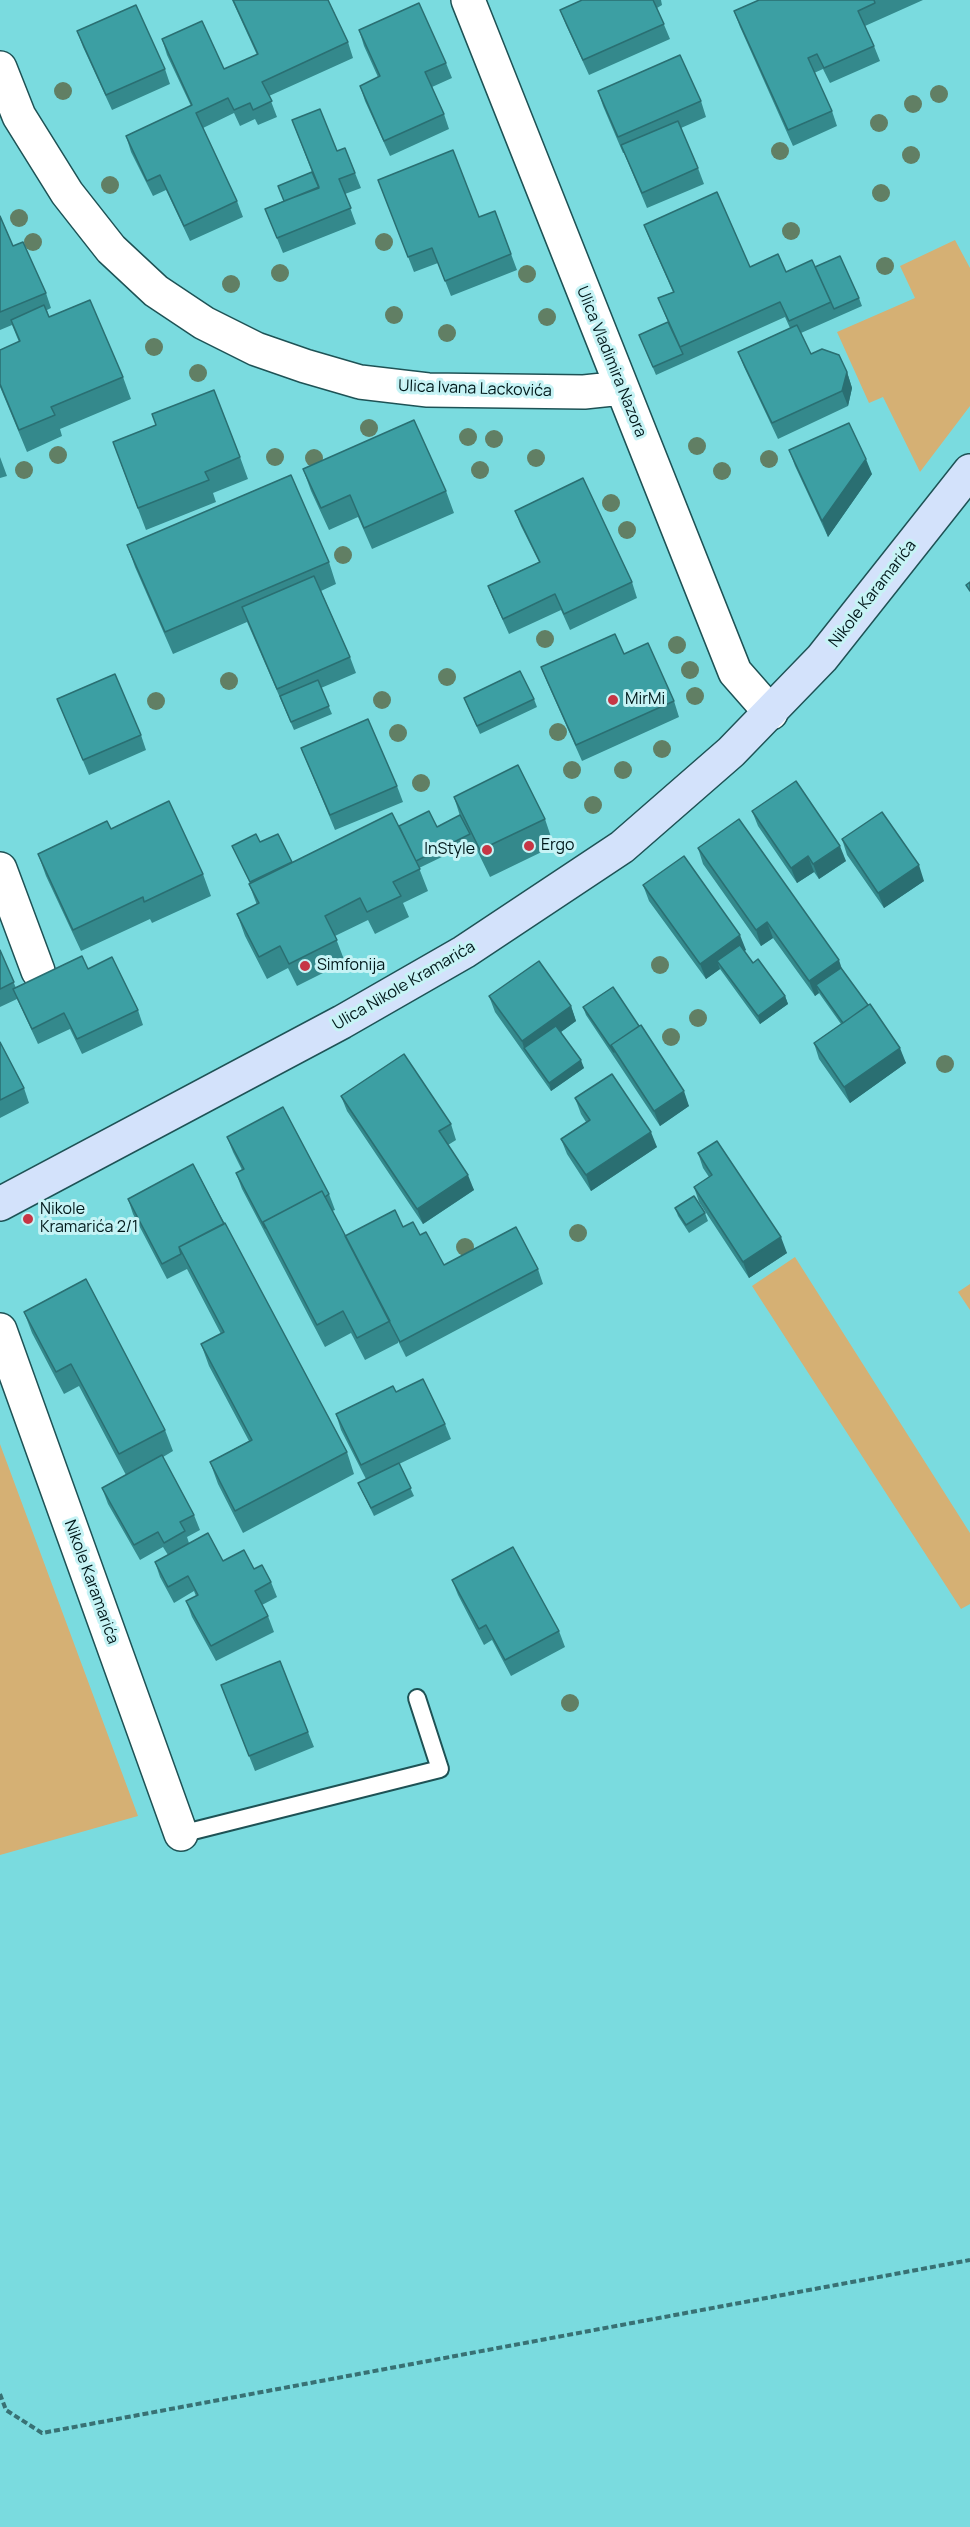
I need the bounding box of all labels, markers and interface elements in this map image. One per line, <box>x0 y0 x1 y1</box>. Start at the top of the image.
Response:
street label: Ulica Vladimira Nazora <box>572 284 650 440</box>
street label: Ulica Ivana Lackovića <box>398 377 552 401</box>
street label: Nikole Karamarića <box>825 537 921 651</box>
place label: MirMi <box>625 690 665 710</box>
marker: MirMi <box>606 693 620 707</box>
place label: Ergo <box>541 836 575 856</box>
marker: Ergo <box>522 839 536 853</box>
place label: InStyle <box>424 840 475 860</box>
marker: InStyle <box>480 843 494 857</box>
street label: Ulica Nikole Kramarića <box>329 937 479 1035</box>
place label: Simfonija <box>317 956 385 976</box>
marker: Simfonija <box>298 959 312 973</box>
place label: Nikole Kramarića 2/1 <box>40 1200 138 1238</box>
marker: Nikole Kramarića 2/1 <box>21 1212 35 1226</box>
street label: Nikole Karamarića <box>60 1517 122 1647</box>

